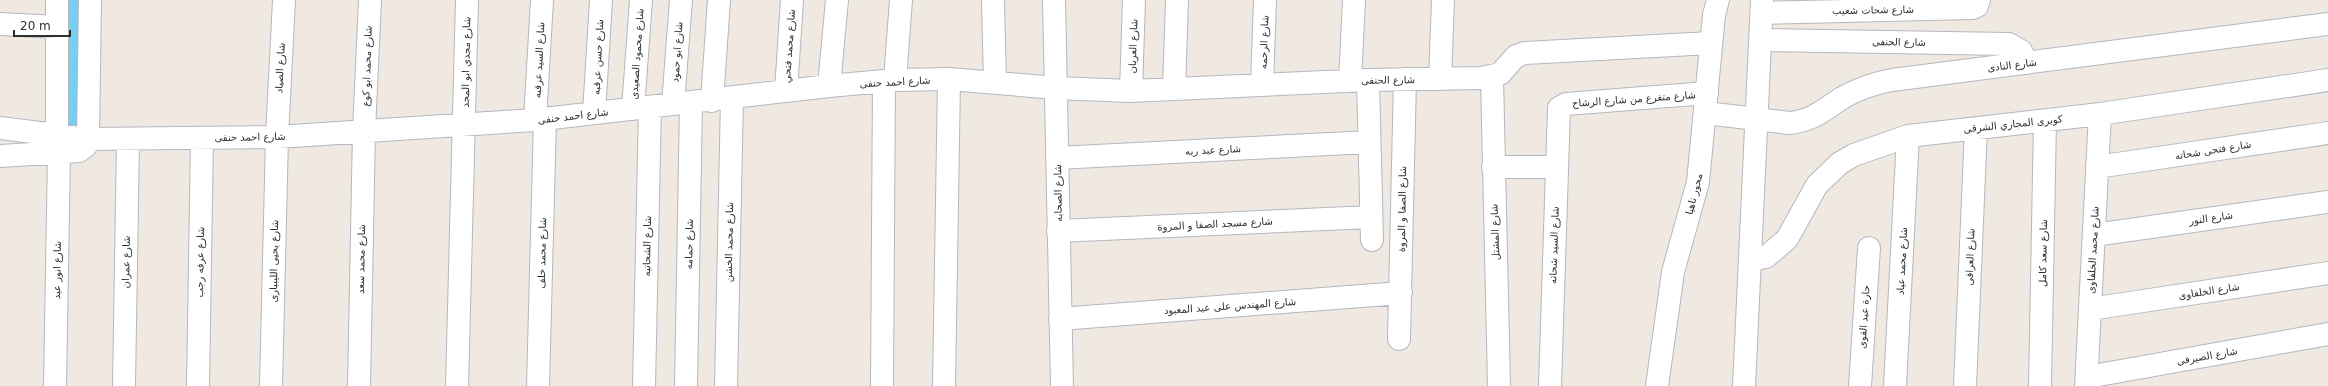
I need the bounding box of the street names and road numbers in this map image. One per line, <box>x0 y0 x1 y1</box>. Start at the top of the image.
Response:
street label: شارع شحات شعيب <box>1832 4 1914 17</box>
street label: شارع محمود الصعيدى <box>628 8 647 100</box>
street label: شارع محمد فتحي <box>781 9 798 83</box>
street label: شارع الرحمه <box>1258 15 1271 69</box>
street label: شارع مجدي ابو المجد <box>460 17 473 107</box>
street label: شارع العريان <box>1127 18 1140 74</box>
street label: شارع حسن عرقبه <box>591 19 606 95</box>
street label: شارع ابو حمود <box>669 21 686 83</box>
street label: شارع السيد عرقبه <box>532 22 547 98</box>
street label: شارع محمد ابو كوع <box>360 25 375 107</box>
street label: شارع الحنفى <box>1872 36 1926 49</box>
street label: شارع الصياد <box>273 43 288 94</box>
street label: شارع النادى <box>1987 57 2037 74</box>
street label: شارع الحنفى <box>1361 74 1415 87</box>
street label: شارع احمد حنفى <box>859 75 931 90</box>
street label: شارع متفرع من شارع الرشاح <box>1572 89 1696 110</box>
street label: شارع احمد حنفى <box>537 106 609 127</box>
street label: كوبرى المجاري الشرقى <box>1963 113 2063 136</box>
street label: شارع احمد حنفى <box>214 131 286 144</box>
street label: شارع فتحى شحاته <box>2174 139 2252 162</box>
street label: شارع عبد ربه <box>1185 143 1241 158</box>
street label: شارع الصحابه <box>1052 164 1065 222</box>
street label: شارع الصفا و المروة <box>1396 166 1409 252</box>
street label: محور ناهيا <box>1684 172 1704 216</box>
street label: شارع محمد الخشن <box>723 202 736 282</box>
street label: شارع المشتل <box>1489 204 1502 260</box>
street label: شارع السيد شحاته <box>1547 206 1562 284</box>
street label: شارع محمد الخلفاوى <box>2085 206 2102 294</box>
street label: شارع النور <box>2187 209 2234 228</box>
street label: شارع مسجد الصفا و المروة <box>1157 215 1273 234</box>
street label: شارع الشحاتيه <box>641 216 654 277</box>
street label: شارع محمد خلف <box>536 217 549 289</box>
street label: شارع حمامه <box>683 218 696 270</box>
street label: شارع يحيى الليبيارى <box>268 219 281 303</box>
street label: شارع سعد كامل <box>2037 219 2050 287</box>
street label: شارع محمد سعد <box>355 224 368 294</box>
street label: شارع عرفه رجب <box>194 226 207 298</box>
street label: شارع محمد عياد <box>1895 227 1910 295</box>
street label: شارع العراقى <box>1964 228 1977 286</box>
street label: شارع عمران <box>120 236 133 289</box>
street label: شارع انور عيد <box>51 241 64 299</box>
street label: شارع الخلفاوى <box>2178 281 2241 302</box>
street label: حارة عبد القوى <box>1856 285 1872 349</box>
street label: شارع المهندس على عبد المعبود <box>1164 296 1297 317</box>
street label: شارع الصيرفى <box>2176 345 2238 368</box>

